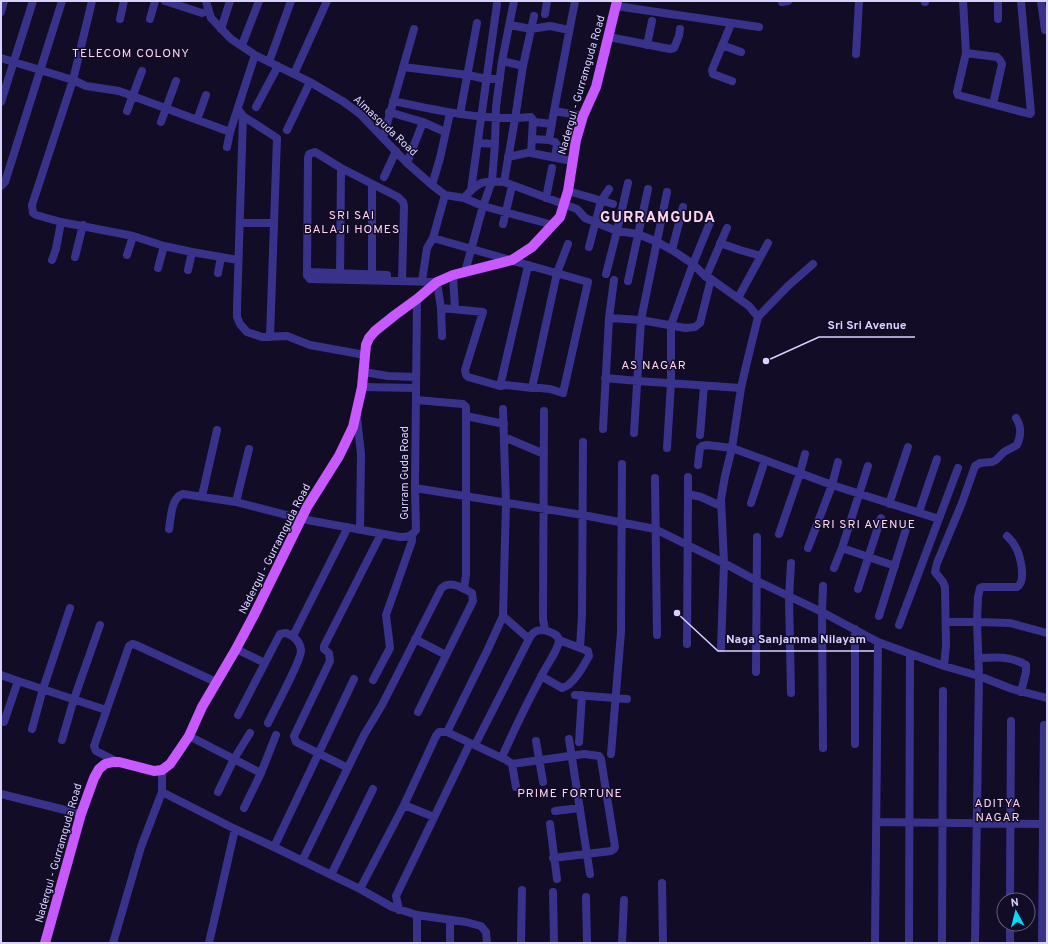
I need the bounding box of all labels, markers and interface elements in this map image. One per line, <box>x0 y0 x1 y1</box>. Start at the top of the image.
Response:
street label: Nadergul - Gurramguda Road <box>555 14 609 156</box>
district label: TELECOM COLONY <box>72 46 190 62</box>
street label: Almasguda Road <box>350 93 420 159</box>
district label: SRI SAI BALAJI HOMES <box>304 208 400 238</box>
district label: GURRAMGUDA <box>600 209 716 228</box>
callout: Sri Sri Avenue <box>819 313 915 337</box>
text: Sri Sri Avenue <box>828 318 907 334</box>
district label: AS NAGAR <box>621 358 687 374</box>
street label: Gurram Guda Road <box>398 426 412 520</box>
street label: Nadergul - Gurramguda Road <box>236 482 314 616</box>
district label: SRI SRI AVENUE <box>814 517 916 533</box>
callout: Naga Sanjamma Nilayam <box>718 627 874 651</box>
text: Naga Sanjamma Nilayam <box>726 632 866 648</box>
street label: Nadergul - Gurramguda Road <box>32 782 86 924</box>
district label: PRIME FORTUNE <box>517 786 623 802</box>
district label: ADITYA NAGAR <box>974 796 1022 826</box>
north arrow <box>996 892 1036 932</box>
text: N <box>1010 896 1020 910</box>

